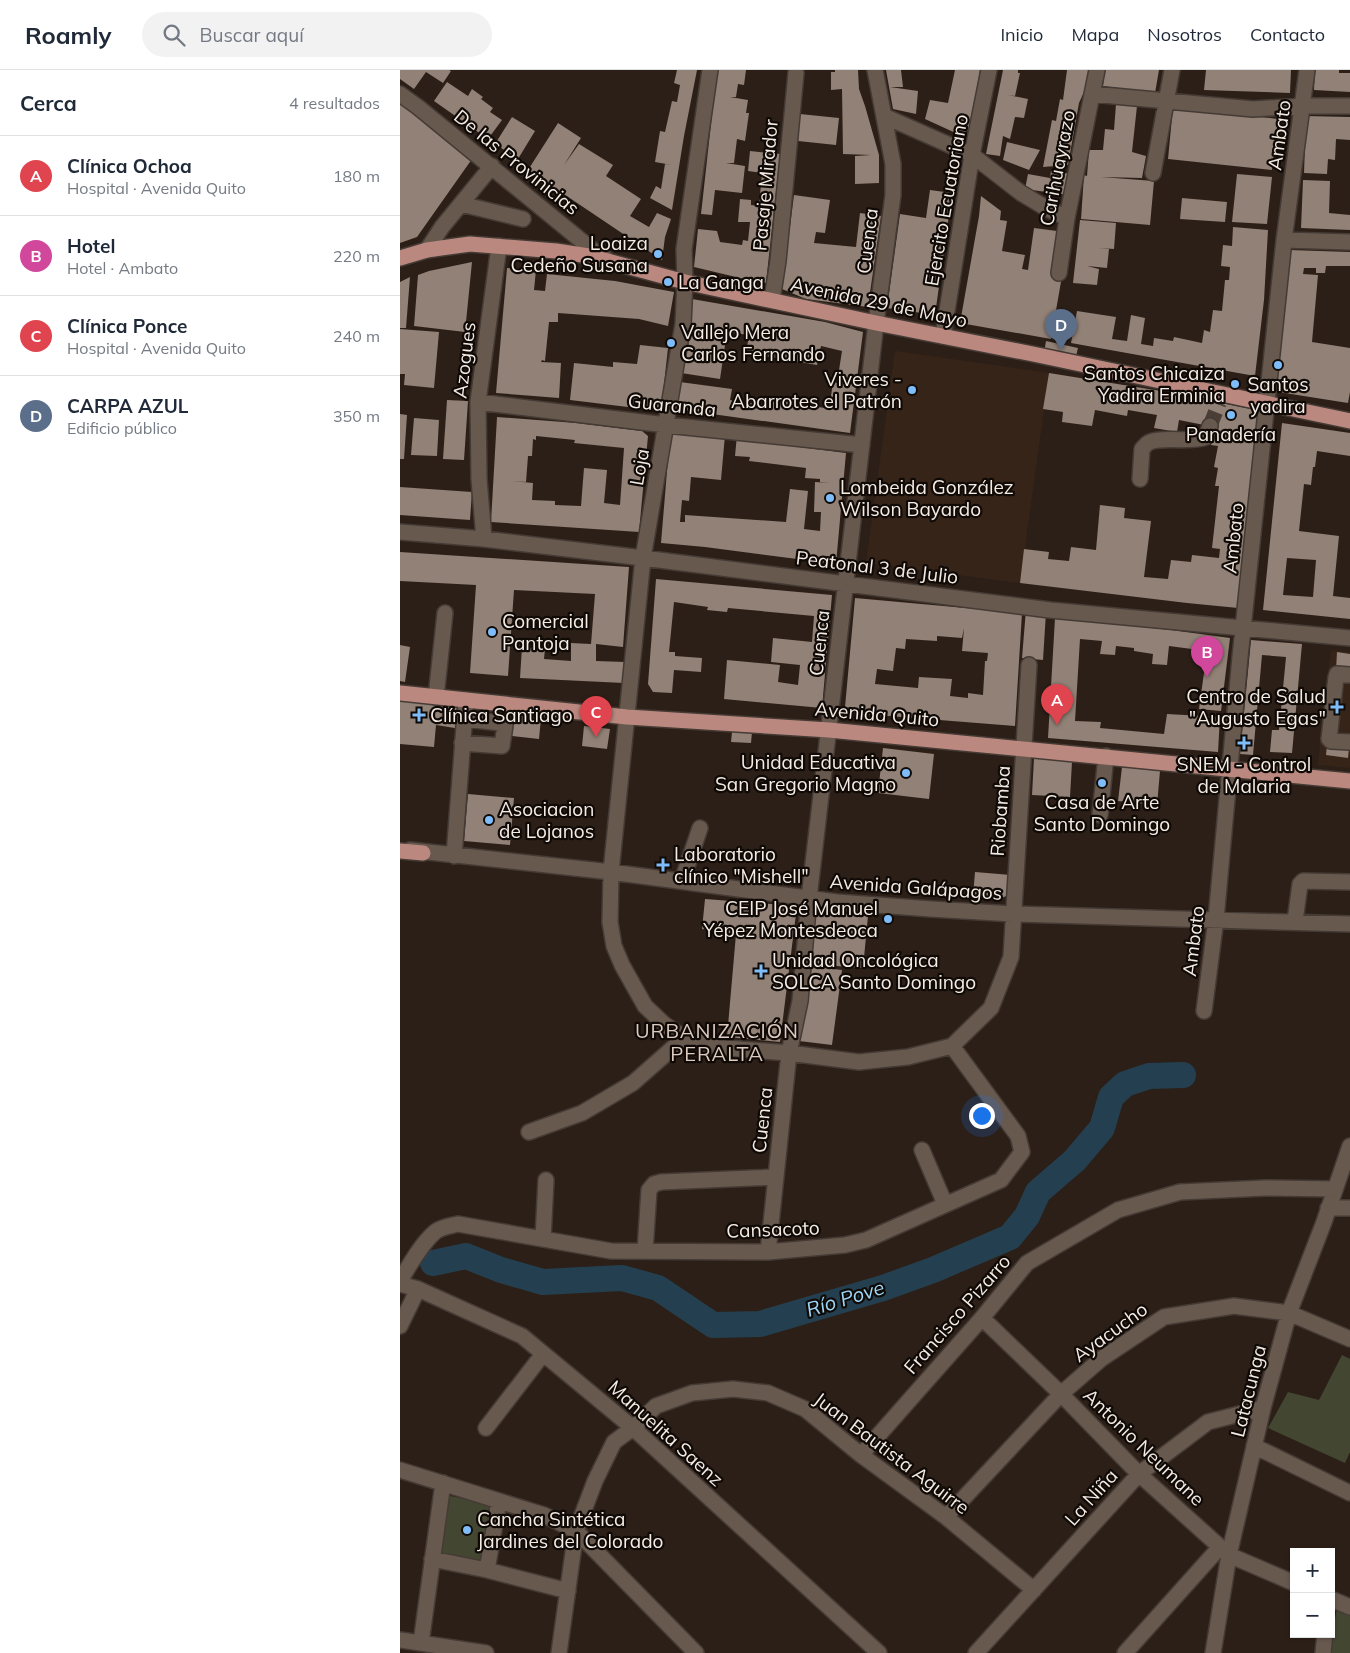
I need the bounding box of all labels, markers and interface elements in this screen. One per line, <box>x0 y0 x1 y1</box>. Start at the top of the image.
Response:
search box <box>142 12 492 57</box>
text: Roamly <box>25 20 112 50</box>
icon: search <box>160 21 188 49</box>
text: Buscar aquí <box>200 23 304 47</box>
text: Inicio <box>1000 23 1043 46</box>
text: Mapa <box>1071 23 1119 46</box>
text: Nosotros <box>1147 23 1222 46</box>
text: Contacto <box>1250 23 1325 46</box>
text: Cerca <box>20 90 77 116</box>
text: 4 resultados <box>289 93 380 113</box>
street label: Ambato <box>1262 98 1296 172</box>
street label: De las Provinicias <box>449 104 585 220</box>
street label: Carihuayrazo <box>1034 108 1080 228</box>
street label: Ejercito Ecuatoriano <box>919 112 973 288</box>
street label: Pasaje Mirador <box>747 118 783 252</box>
text: Clínica Ochoa <box>67 154 192 178</box>
text: A <box>30 166 42 186</box>
text: 180 m <box>333 166 380 186</box>
text: Hospital · Avenida Quito <box>67 178 246 198</box>
street label: Cuenca <box>851 207 883 275</box>
place label: Loaiza Cedeño Susana <box>510 231 648 277</box>
text: Hotel <box>67 234 115 258</box>
text: B <box>30 246 42 266</box>
text: 220 m <box>333 246 380 266</box>
marker: Loaiza Cedeño Susana <box>652 248 664 260</box>
text: Hotel · Ambato <box>67 258 178 278</box>
place label: La Ganga <box>678 270 764 294</box>
street label: Avenida 29 de Mayo <box>788 272 970 332</box>
marker: La Ganga <box>662 276 674 288</box>
pin: D <box>1045 309 1077 350</box>
text: Clínica Ponce <box>67 314 188 338</box>
street label: Azogues <box>447 320 481 400</box>
place label: Vallejo Mera Carlos Fernando <box>681 320 825 366</box>
text: C <box>31 326 41 346</box>
text: 240 m <box>333 326 380 346</box>
marker: Vallejo Mera Carlos Fernando <box>665 337 677 349</box>
text: Hospital · Avenida Quito <box>67 338 246 358</box>
marker: Santos yadira <box>1272 359 1284 371</box>
place label: Santos Chicaiza Yadira Erminia <box>1084 361 1225 407</box>
place label: Viveres - Abarrotes el Patrón <box>731 367 902 413</box>
place label: Santos yadira <box>1247 372 1309 418</box>
marker: Santos Chicaiza Yadira Erminia <box>1229 378 1241 390</box>
marker: Viveres - Abarrotes el Patrón <box>906 384 918 396</box>
street label: Guaranda <box>627 388 717 422</box>
text: CARPA AZUL <box>67 394 188 418</box>
text: D <box>30 406 42 426</box>
text: 350 m <box>333 406 380 426</box>
marker: Panadería <box>1225 409 1237 421</box>
text: Edificio público <box>67 418 177 438</box>
place label: Panadería <box>1186 422 1276 446</box>
street label: Loja <box>624 447 654 487</box>
place label: Lombeida González Wilson Bayardo <box>840 475 1014 521</box>
marker: Lombeida González Wilson Bayardo <box>824 492 836 504</box>
street label: Ambato <box>1217 502 1249 574</box>
street label: Peatonal 3 de Julio <box>795 545 959 589</box>
place label: Comercial Pantoja <box>502 609 589 655</box>
street label: Cuenca <box>804 609 834 677</box>
marker: Comercial Pantoja <box>486 626 498 638</box>
pin: B <box>1191 636 1223 677</box>
pin: A <box>1041 684 1073 725</box>
place label: Centro de Salud "Augusto Egas" <box>1186 684 1326 730</box>
pin: C <box>580 696 612 737</box>
street label: Avenida Quito <box>814 697 940 731</box>
marker: Centro de Salud "Augusto Egas" <box>1330 700 1344 714</box>
place label: Clínica Santiago <box>430 703 573 727</box>
marker: Clínica Santiago <box>412 708 426 722</box>
marker: SNEM - Control de Malaria <box>1237 736 1251 750</box>
place label: Unidad Educativa San Gregorio Magno <box>715 750 896 796</box>
place label: SNEM - Control de Malaria <box>1177 752 1311 798</box>
street label: Riobamba <box>985 765 1015 857</box>
marker: Unidad Educativa San Gregorio Magno <box>900 767 912 779</box>
marker: Casa de Arte Santo Domingo <box>1096 777 1108 789</box>
place label: Casa de Arte Santo Domingo <box>1034 790 1170 836</box>
place label: Asociacion de Lojanos <box>499 797 594 843</box>
marker: Asociacion de Lojanos <box>483 814 495 826</box>
place label: Laboratorio clínico "Mishell" <box>674 842 809 888</box>
marker: Laboratorio clínico "Mishell" <box>656 858 670 872</box>
street label: Avenida Galápagos <box>829 869 1003 905</box>
place label: CEIP José Manuel Yépez Montesdeoca <box>702 896 878 942</box>
street label: Ambato <box>1177 904 1209 978</box>
marker: CEIP José Manuel Yépez Montesdeoca <box>882 913 894 925</box>
place label: Unidad Oncológica SOLCA Santo Domingo <box>772 948 976 994</box>
marker: Unidad Oncológica SOLCA Santo Domingo <box>754 964 768 978</box>
district label: URBANIZACIÓN PERALTA <box>635 1018 799 1066</box>
street label: Cuenca <box>747 1086 777 1154</box>
your location <box>969 1103 995 1129</box>
street label: Cansacoto <box>726 1215 820 1243</box>
street label: Francisco Pizarro <box>898 1249 1016 1379</box>
water label: Río Pove <box>803 1274 887 1322</box>
street label: Ayacucho <box>1068 1297 1152 1367</box>
street label: Latacunga <box>1225 1342 1271 1440</box>
street label: Manuelita Saenz <box>603 1375 729 1491</box>
street label: Antonio Neumane <box>1078 1383 1210 1511</box>
street label: Juan Bautista Aguirre <box>810 1387 974 1519</box>
street label: La Niña <box>1059 1464 1123 1530</box>
place label: Cancha Sintética Jardines del Colorado <box>477 1507 663 1553</box>
marker: Cancha Sintética Jardines del Colorado <box>461 1524 473 1536</box>
map controls <box>1290 1548 1335 1638</box>
button: + <box>1290 1548 1335 1593</box>
button: − <box>1290 1593 1335 1638</box>

